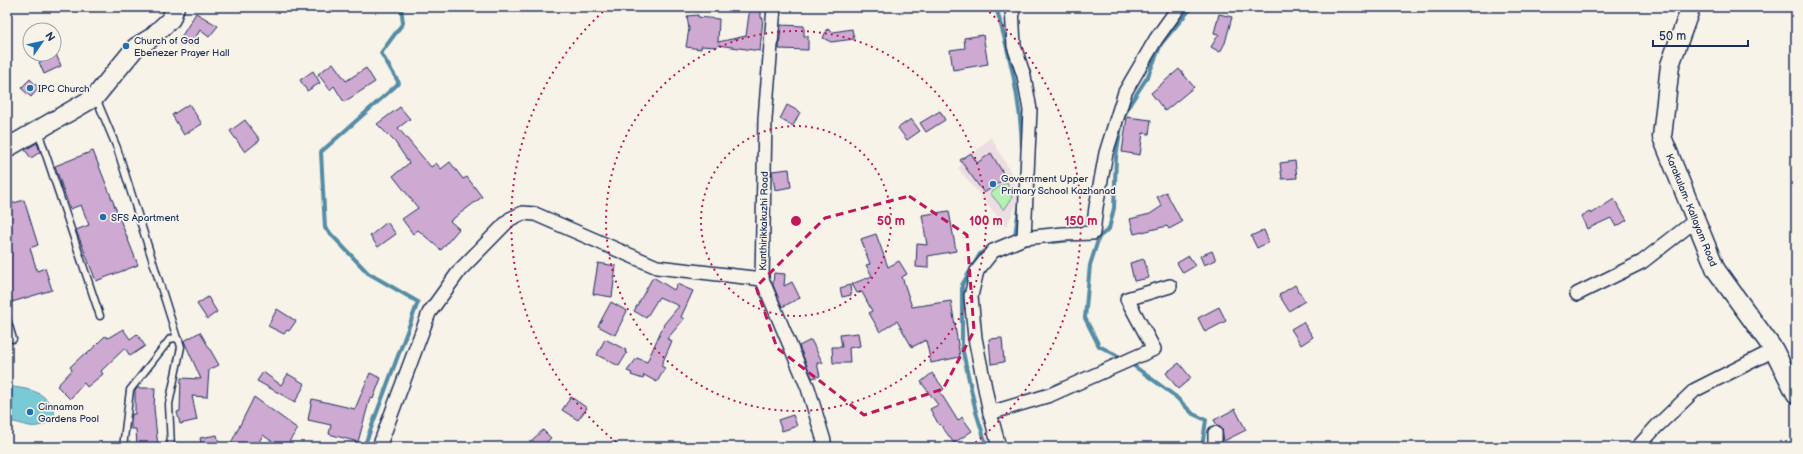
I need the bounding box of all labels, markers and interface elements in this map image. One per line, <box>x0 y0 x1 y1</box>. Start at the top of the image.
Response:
north arrow <box>22 22 62 62</box>
scale bar <box>1653 22 1748 48</box>
text: 50 m <box>1659 29 1686 44</box>
text: N <box>42 30 58 44</box>
place label: Church of God Ebenezer Prayer Hall <box>134 35 230 59</box>
marker: Church of God Ebenezer Prayer Hall <box>121 41 131 51</box>
marker: IPC Church <box>25 83 35 93</box>
place label: IPC Church <box>38 83 90 95</box>
street label: Karakulam- Kallayam Road <box>1663 152 1719 269</box>
street label: Kunthirikkakuzhi Road <box>757 171 771 271</box>
place label: Government Upper Primary School Kazhanad <box>1001 173 1116 197</box>
marker: Government Upper Primary School Kazhanad <box>988 179 998 189</box>
marker: SFS Apartment <box>98 212 108 222</box>
place label: SFS Apartment <box>111 212 179 224</box>
centre of rings <box>789 214 803 228</box>
text: 50 m <box>877 214 905 229</box>
text: 100 m <box>969 214 1003 229</box>
text: 150 m <box>1065 214 1097 229</box>
place label: Cinnamon Gardens Pool <box>38 401 99 425</box>
marker: Cinnamon Gardens Pool <box>25 407 35 417</box>

